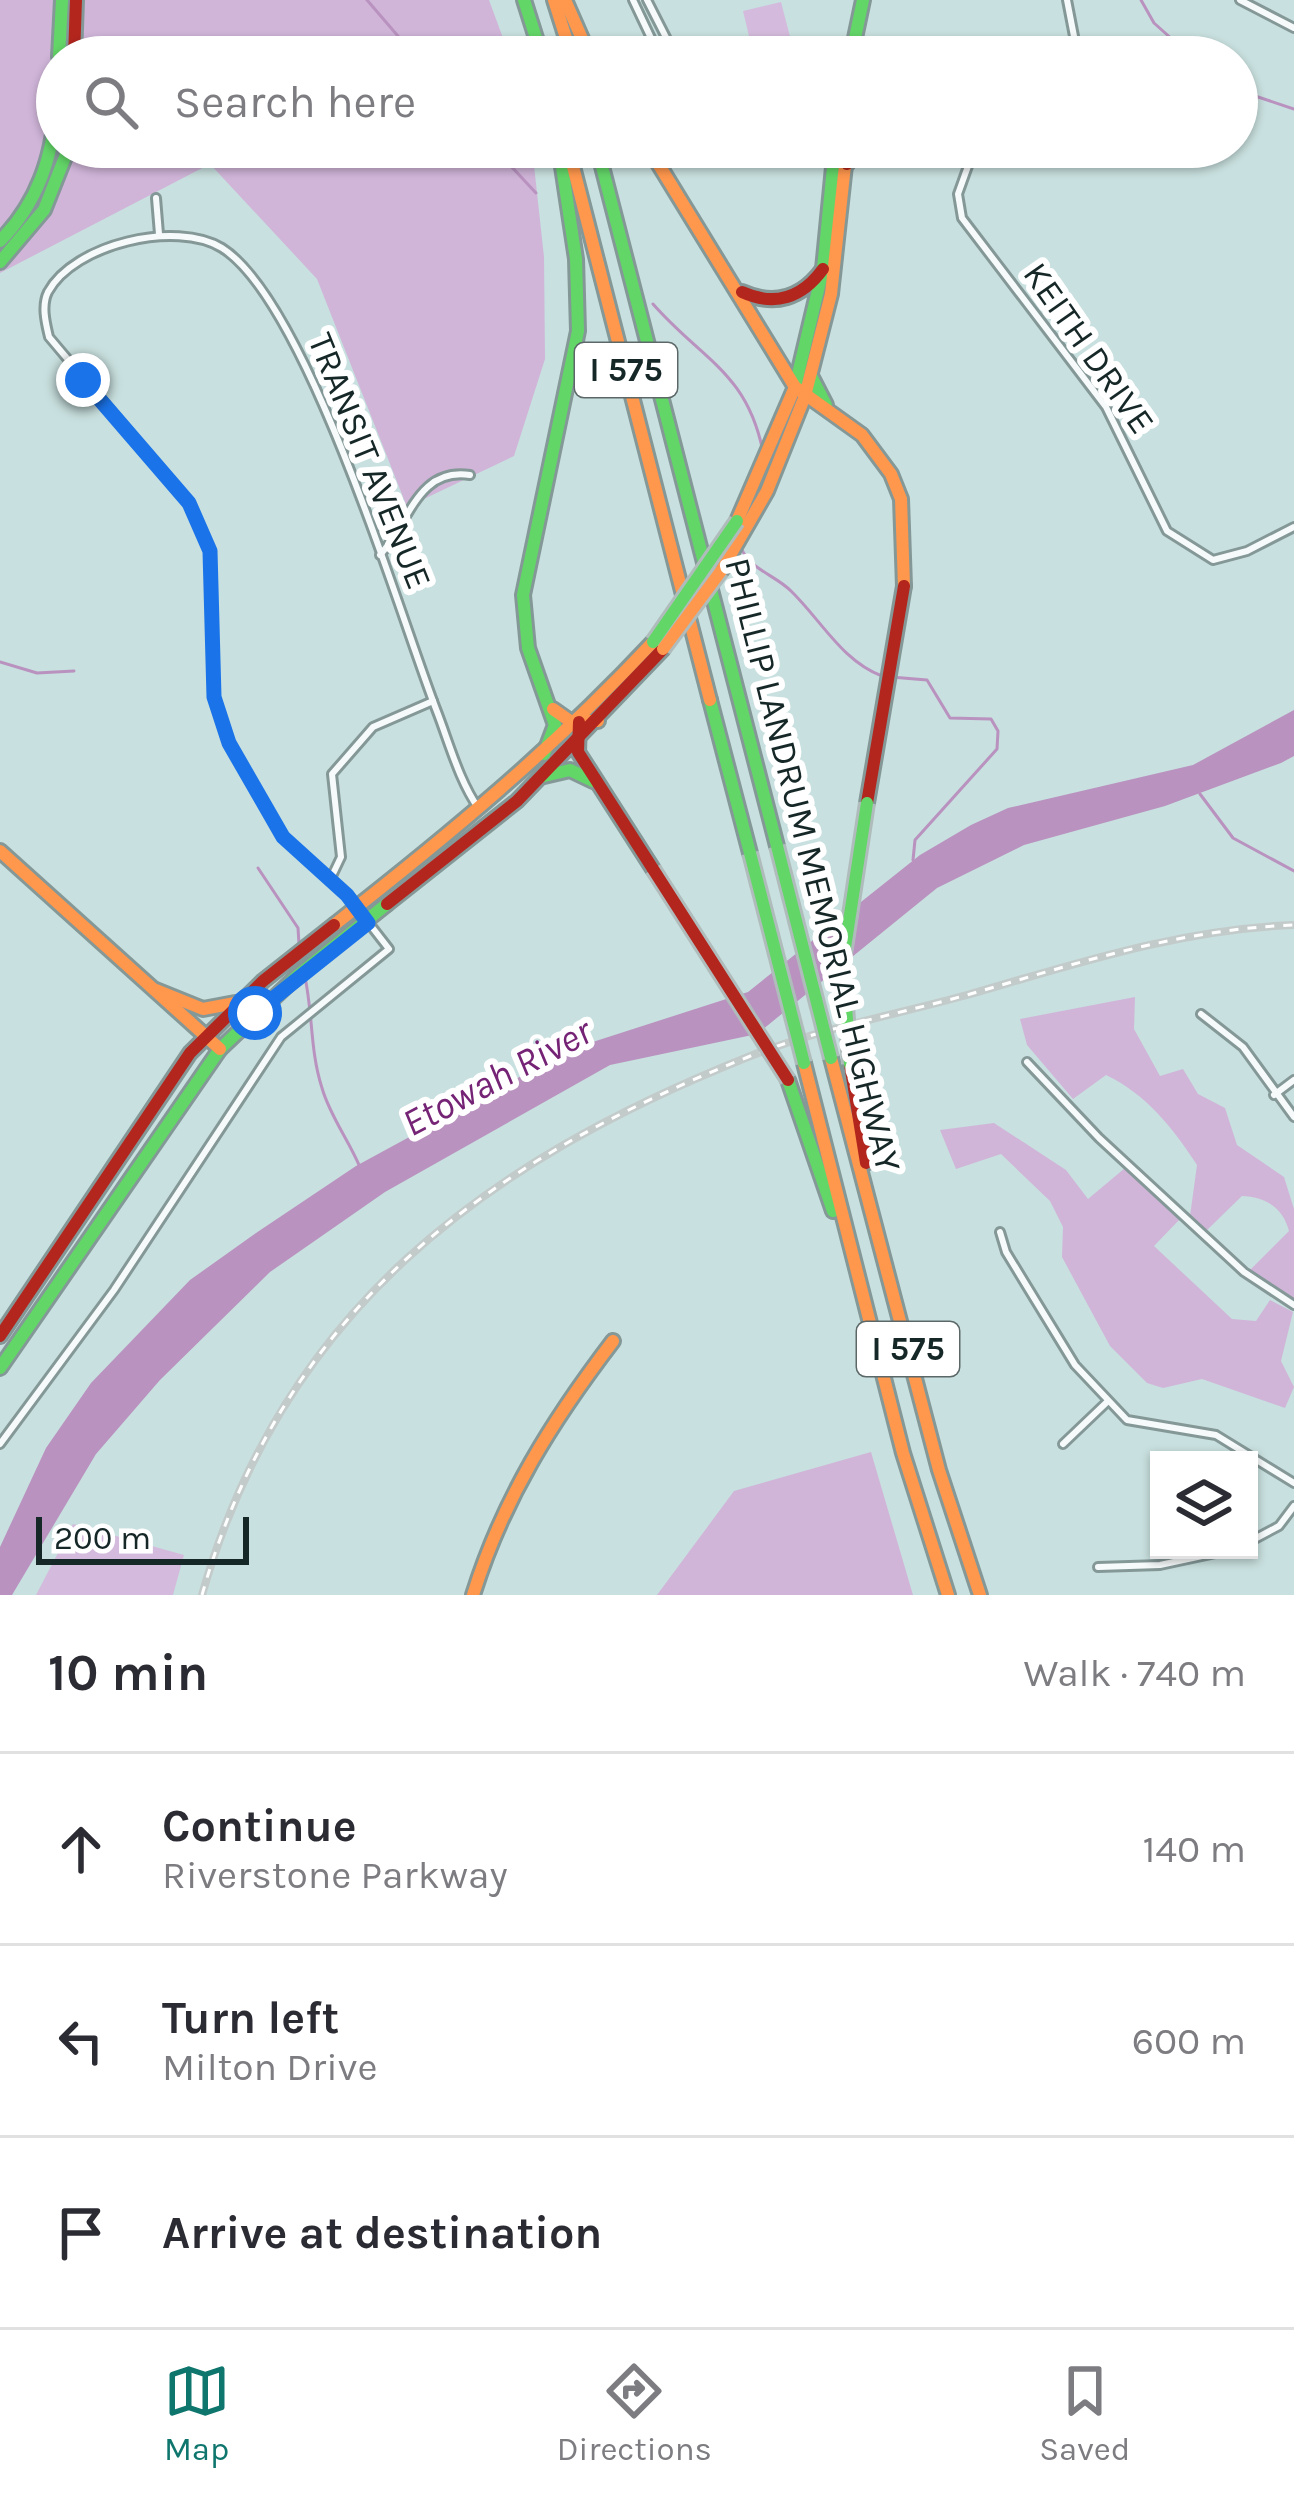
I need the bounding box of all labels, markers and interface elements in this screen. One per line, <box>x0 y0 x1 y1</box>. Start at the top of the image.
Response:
search box <box>36 36 1258 168</box>
icon: search <box>78 69 144 135</box>
text: Search here <box>174 76 416 128</box>
street label: KEITH DRIVE <box>1015 254 1163 442</box>
street label: TRANSIT AVENUE <box>300 327 440 595</box>
road number: I 575 <box>575 343 677 397</box>
route end <box>56 353 110 407</box>
street label: PHILLIP LANDRUM MEMORIAL HIGHWAY <box>716 554 910 1177</box>
route start <box>228 986 282 1040</box>
water label: Etowah River <box>394 1007 601 1146</box>
road number: I 575 <box>857 1322 959 1376</box>
map controls <box>1150 1451 1258 1559</box>
button: layers <box>1150 1451 1258 1559</box>
scale bar <box>36 1511 249 1564</box>
text: 200 m <box>54 1519 151 1557</box>
text: 10 min <box>48 1643 208 1703</box>
text: Walk · 740 m <box>1024 1650 1246 1696</box>
text: Continue <box>162 1800 357 1852</box>
icon: ahead <box>48 1816 114 1882</box>
text: 140 m <box>1142 1826 1246 1872</box>
text: Riverstone Parkway <box>162 1852 508 1898</box>
text: Turn left <box>162 1992 339 2044</box>
icon: left <box>48 2008 114 2074</box>
text: 600 m <box>1132 2018 1246 2064</box>
text: Milton Drive <box>162 2044 377 2090</box>
icon: arrive <box>48 2200 114 2266</box>
text: Arrive at destination <box>162 2207 602 2259</box>
tab: Map <box>164 2358 230 2468</box>
tab: Directions <box>557 2358 712 2468</box>
tab: Saved <box>1039 2358 1130 2468</box>

